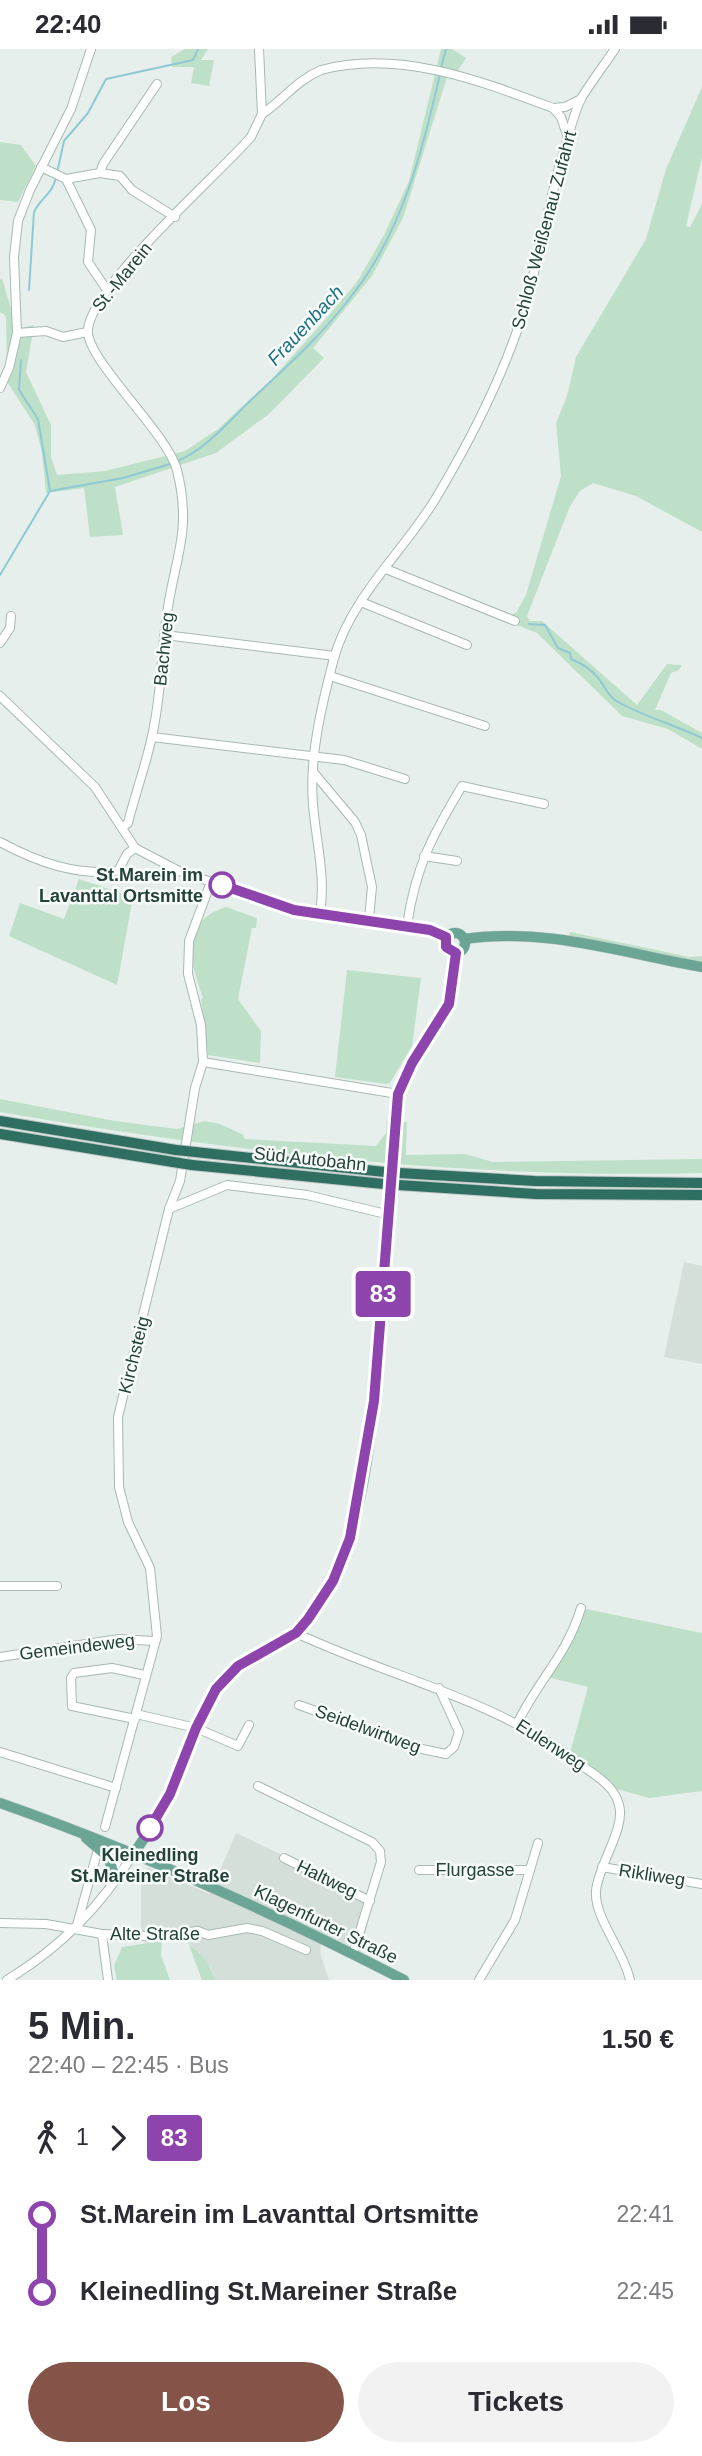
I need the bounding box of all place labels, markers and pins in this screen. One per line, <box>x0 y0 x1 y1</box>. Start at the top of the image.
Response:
place label: St.Marein im Lavanttal Ortsmitte <box>39 865 203 906</box>
marker: St.Marein im Lavanttal Ortsmitte <box>209 872 235 898</box>
marker: Kleinedling St.Mareiner Straße <box>137 1815 163 1841</box>
place label: Kleinedling St.Mareiner Straße <box>70 1845 230 1886</box>

